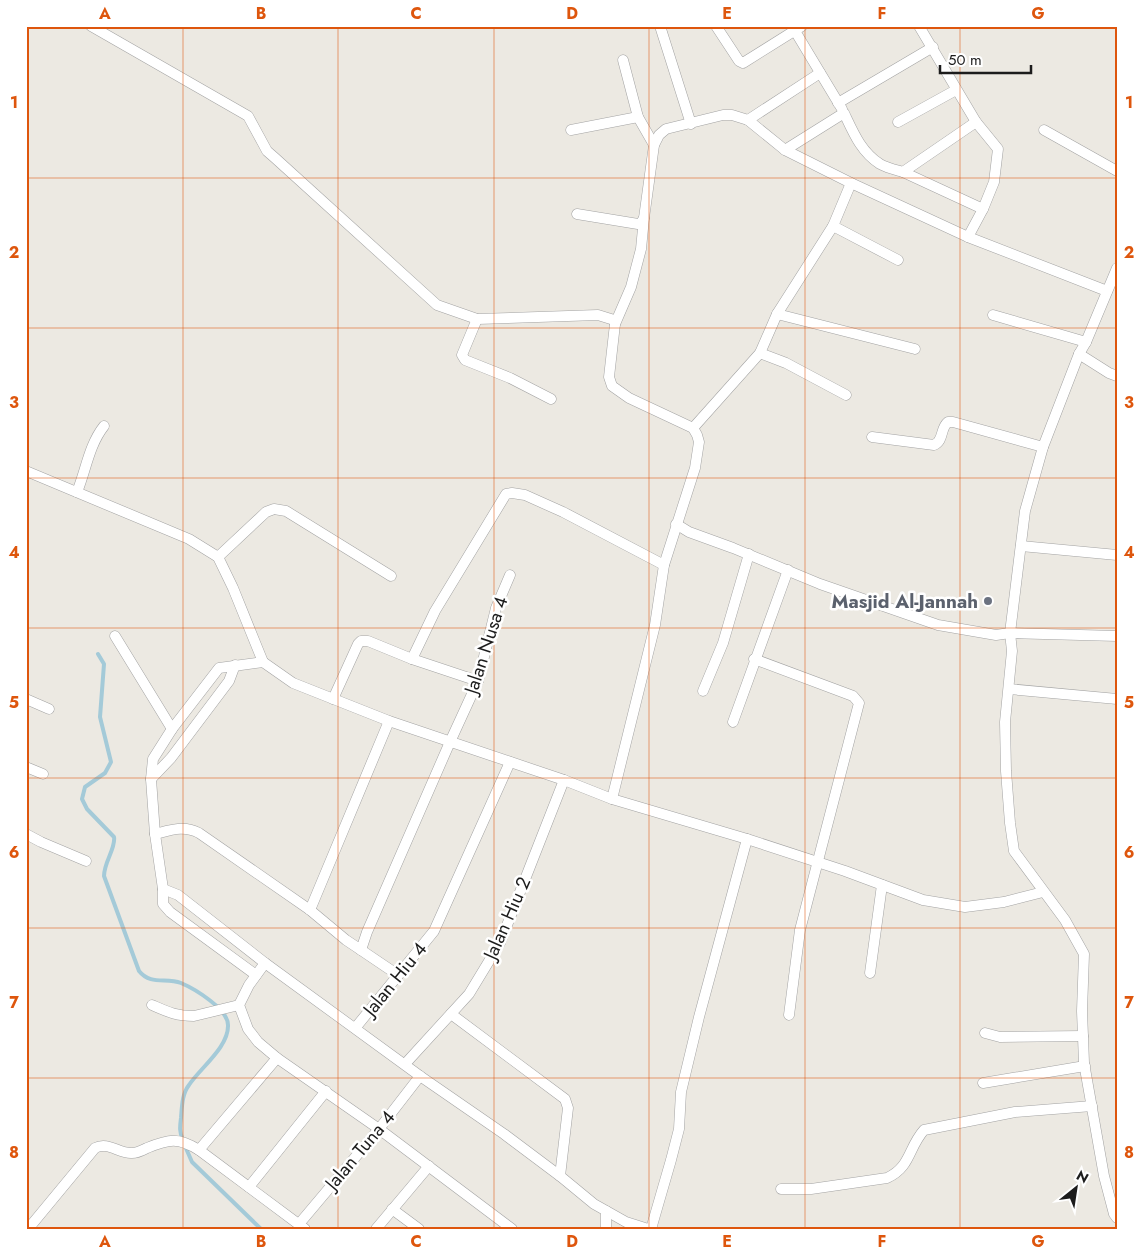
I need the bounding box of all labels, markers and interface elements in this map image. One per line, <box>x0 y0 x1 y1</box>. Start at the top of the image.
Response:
text: A <box>98 2 111 25</box>
text: B <box>256 2 266 25</box>
text: C <box>410 2 422 25</box>
text: D <box>566 2 578 25</box>
text: E <box>722 2 732 25</box>
text: F <box>878 2 886 25</box>
text: G <box>1031 2 1045 25</box>
scale bar <box>940 42 1032 74</box>
text: 50 m <box>948 49 982 71</box>
text: 1 <box>10 91 18 114</box>
text: 1 <box>1125 91 1133 114</box>
text: 2 <box>9 241 19 264</box>
text: 2 <box>1124 241 1134 264</box>
text: 3 <box>9 391 19 414</box>
text: 3 <box>1124 391 1134 414</box>
text: 4 <box>8 541 20 564</box>
text: 4 <box>1123 541 1135 564</box>
place label: Masjid Al-Jannah <box>832 588 978 615</box>
street label: Jalan Nusa 4 <box>457 593 514 700</box>
marker: Masjid Al-Jannah <box>982 595 994 607</box>
text: 5 <box>9 691 19 714</box>
text: 5 <box>1124 691 1134 714</box>
text: 6 <box>9 841 19 864</box>
text: 6 <box>1124 841 1134 864</box>
street label: Jalan Hiu 2 <box>476 872 537 966</box>
street label: Jalan Hiu 4 <box>355 936 433 1024</box>
text: 7 <box>9 991 19 1014</box>
text: 7 <box>1124 991 1134 1014</box>
street label: Jalan Tuna 4 <box>317 1105 401 1198</box>
text: 8 <box>9 1141 19 1164</box>
text: 8 <box>1124 1141 1134 1164</box>
north arrow <box>1050 1162 1100 1212</box>
text: N <box>1073 1165 1092 1188</box>
text: A <box>98 1230 111 1253</box>
text: B <box>256 1230 266 1253</box>
text: C <box>410 1230 422 1253</box>
text: D <box>566 1230 578 1253</box>
text: E <box>722 1230 732 1253</box>
text: F <box>878 1230 886 1253</box>
text: G <box>1031 1230 1045 1253</box>

